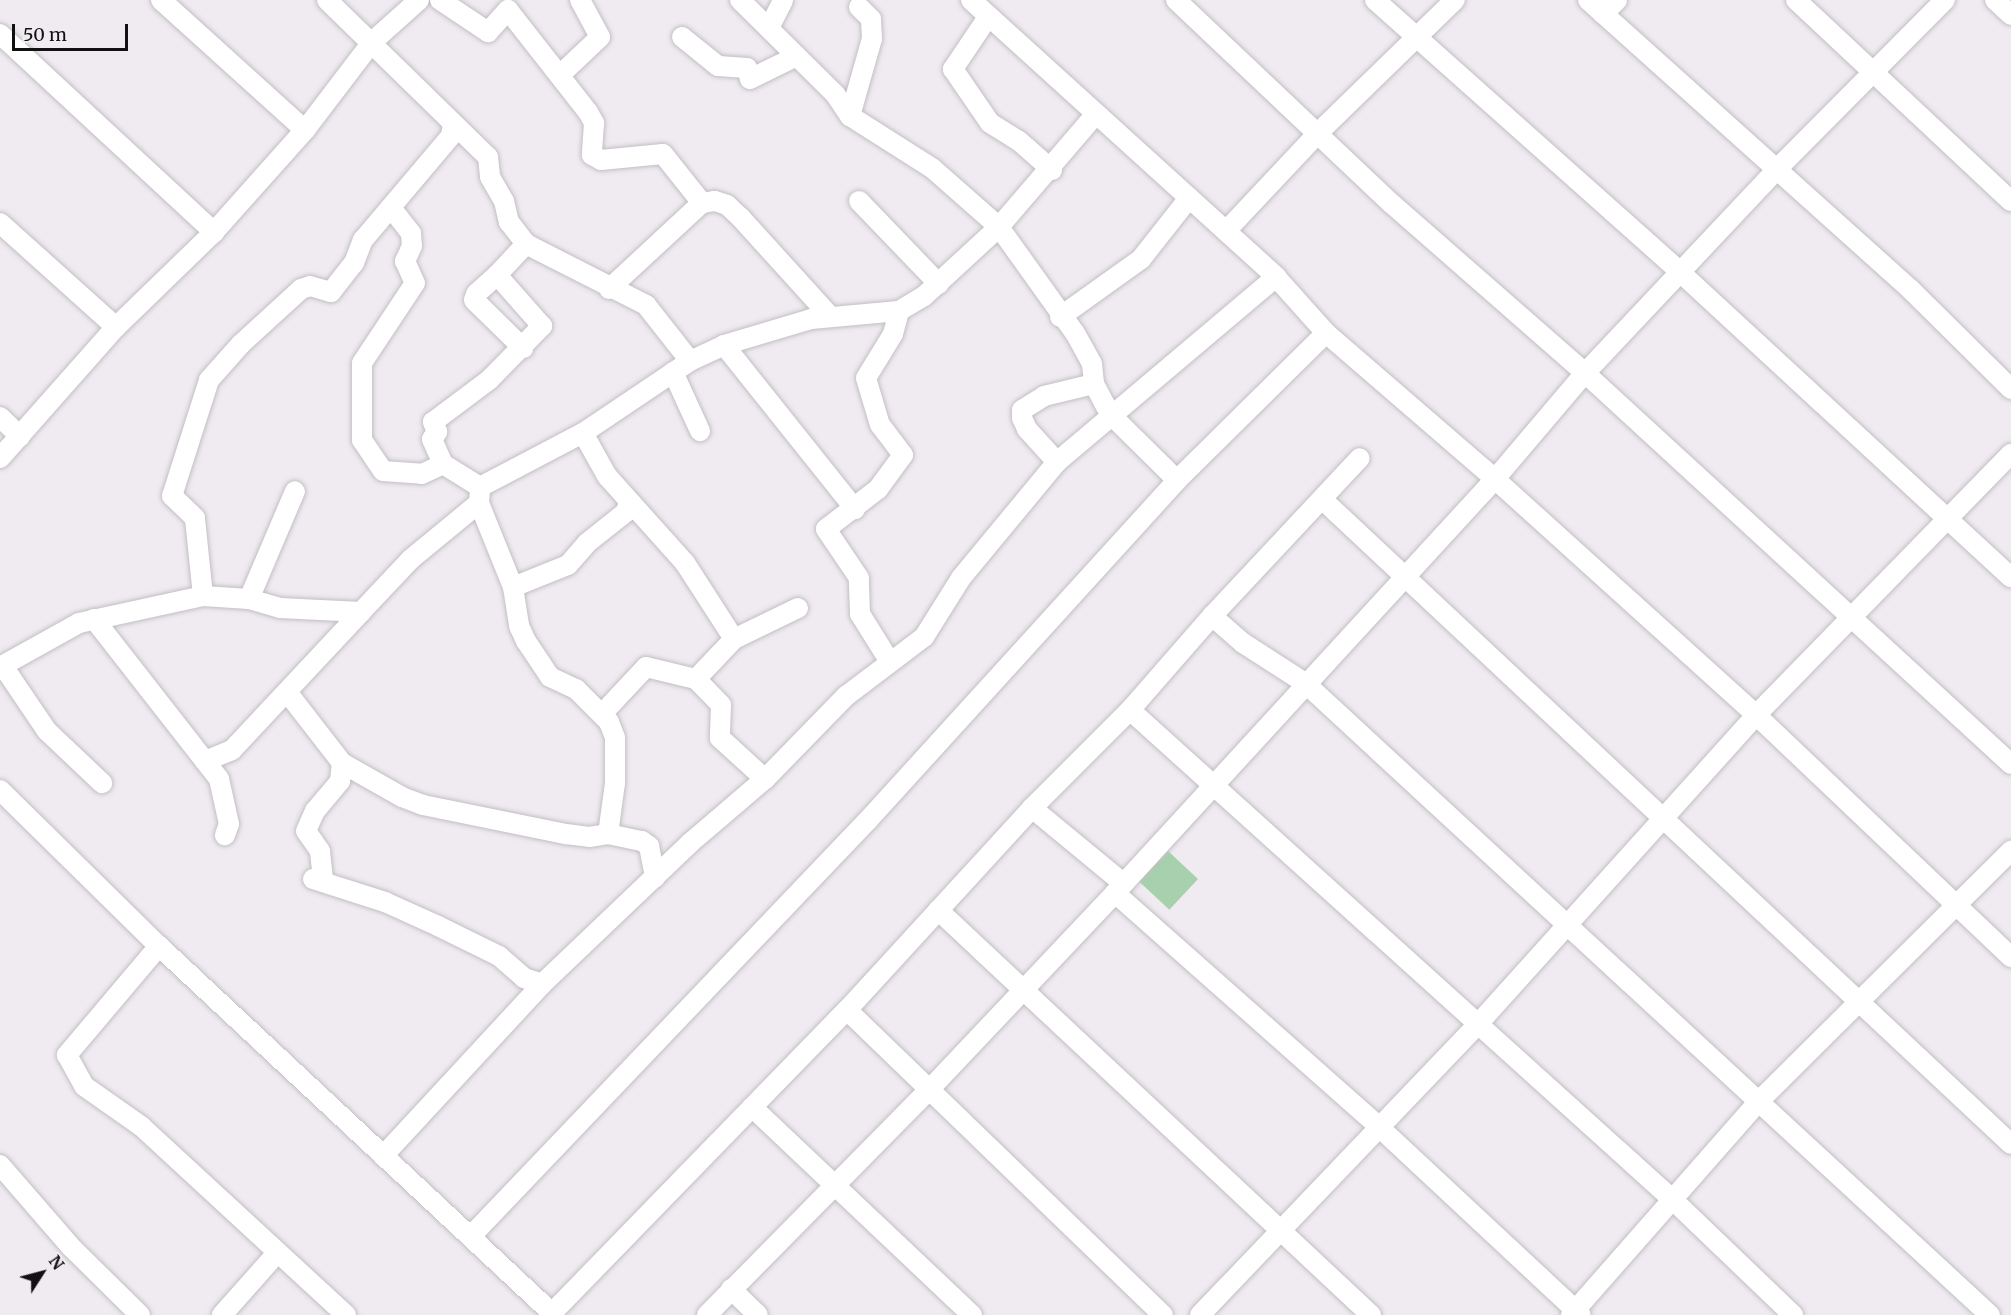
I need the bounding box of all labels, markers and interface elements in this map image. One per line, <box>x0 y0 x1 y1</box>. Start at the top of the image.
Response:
scale bar <box>15 12 130 50</box>
text: 50 m <box>23 23 67 46</box>
north arrow <box>12 1243 72 1303</box>
text: N <box>45 1251 68 1273</box>

